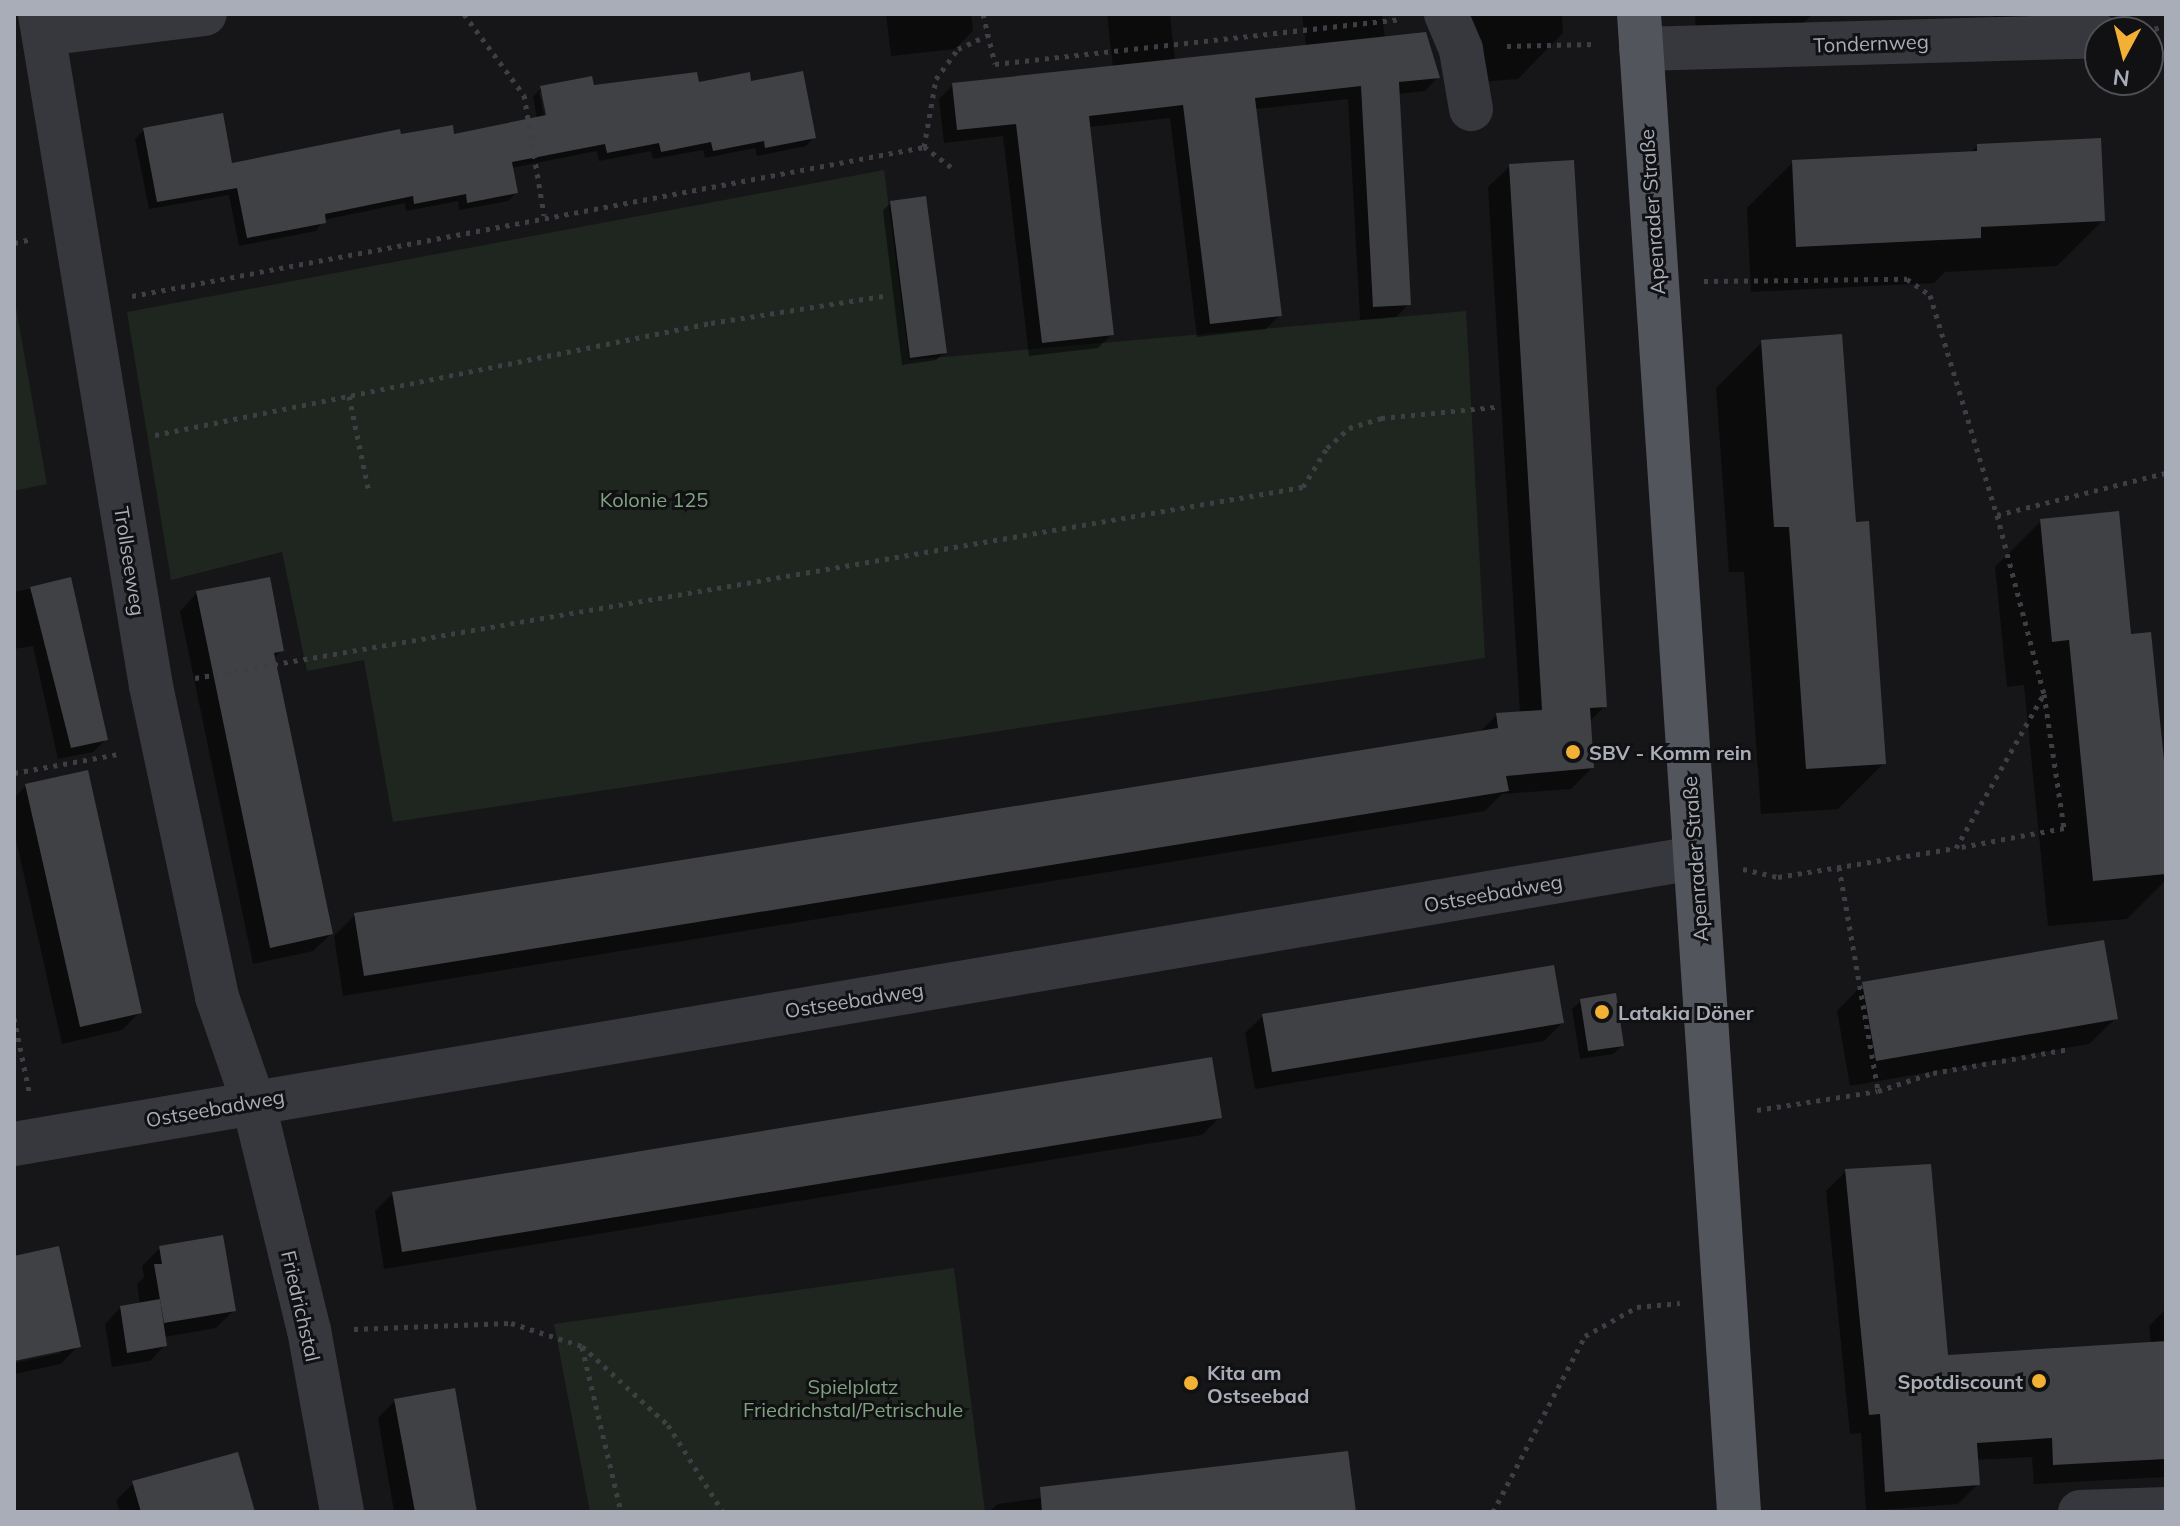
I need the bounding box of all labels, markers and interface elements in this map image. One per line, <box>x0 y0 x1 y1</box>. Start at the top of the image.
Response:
north arrow <box>2084 16 2164 96</box>
street label: Tondernweg <box>1813 29 1929 57</box>
text: N <box>2111 63 2131 93</box>
street label: Apenrader Straße <box>1634 128 1670 296</box>
park label: Kolonie 125 <box>600 487 708 511</box>
street label: Trollseeweg <box>110 505 150 617</box>
place label: SBV - Komm rein <box>1589 740 1752 764</box>
marker: SBV - Komm rein <box>1564 743 1582 761</box>
street label: Apenrader Straße <box>1677 775 1713 943</box>
street label: Ostseebadweg <box>1422 869 1564 917</box>
street label: Ostseebadweg <box>783 977 925 1023</box>
place label: Latakia Döner <box>1618 1000 1754 1024</box>
marker: Latakia Döner <box>1593 1003 1611 1021</box>
street label: Ostseebadweg <box>144 1084 286 1132</box>
street label: Friedrichstal <box>277 1248 325 1364</box>
place label: Kita am Ostseebad <box>1207 1360 1309 1407</box>
place label: Spotdiscount <box>1898 1369 2023 1393</box>
marker: Spotdiscount <box>2030 1372 2048 1390</box>
park label: Spielplatz Friedrichstal/Petrischule <box>743 1374 963 1421</box>
marker: Kita am Ostseebad <box>1182 1374 1200 1392</box>

